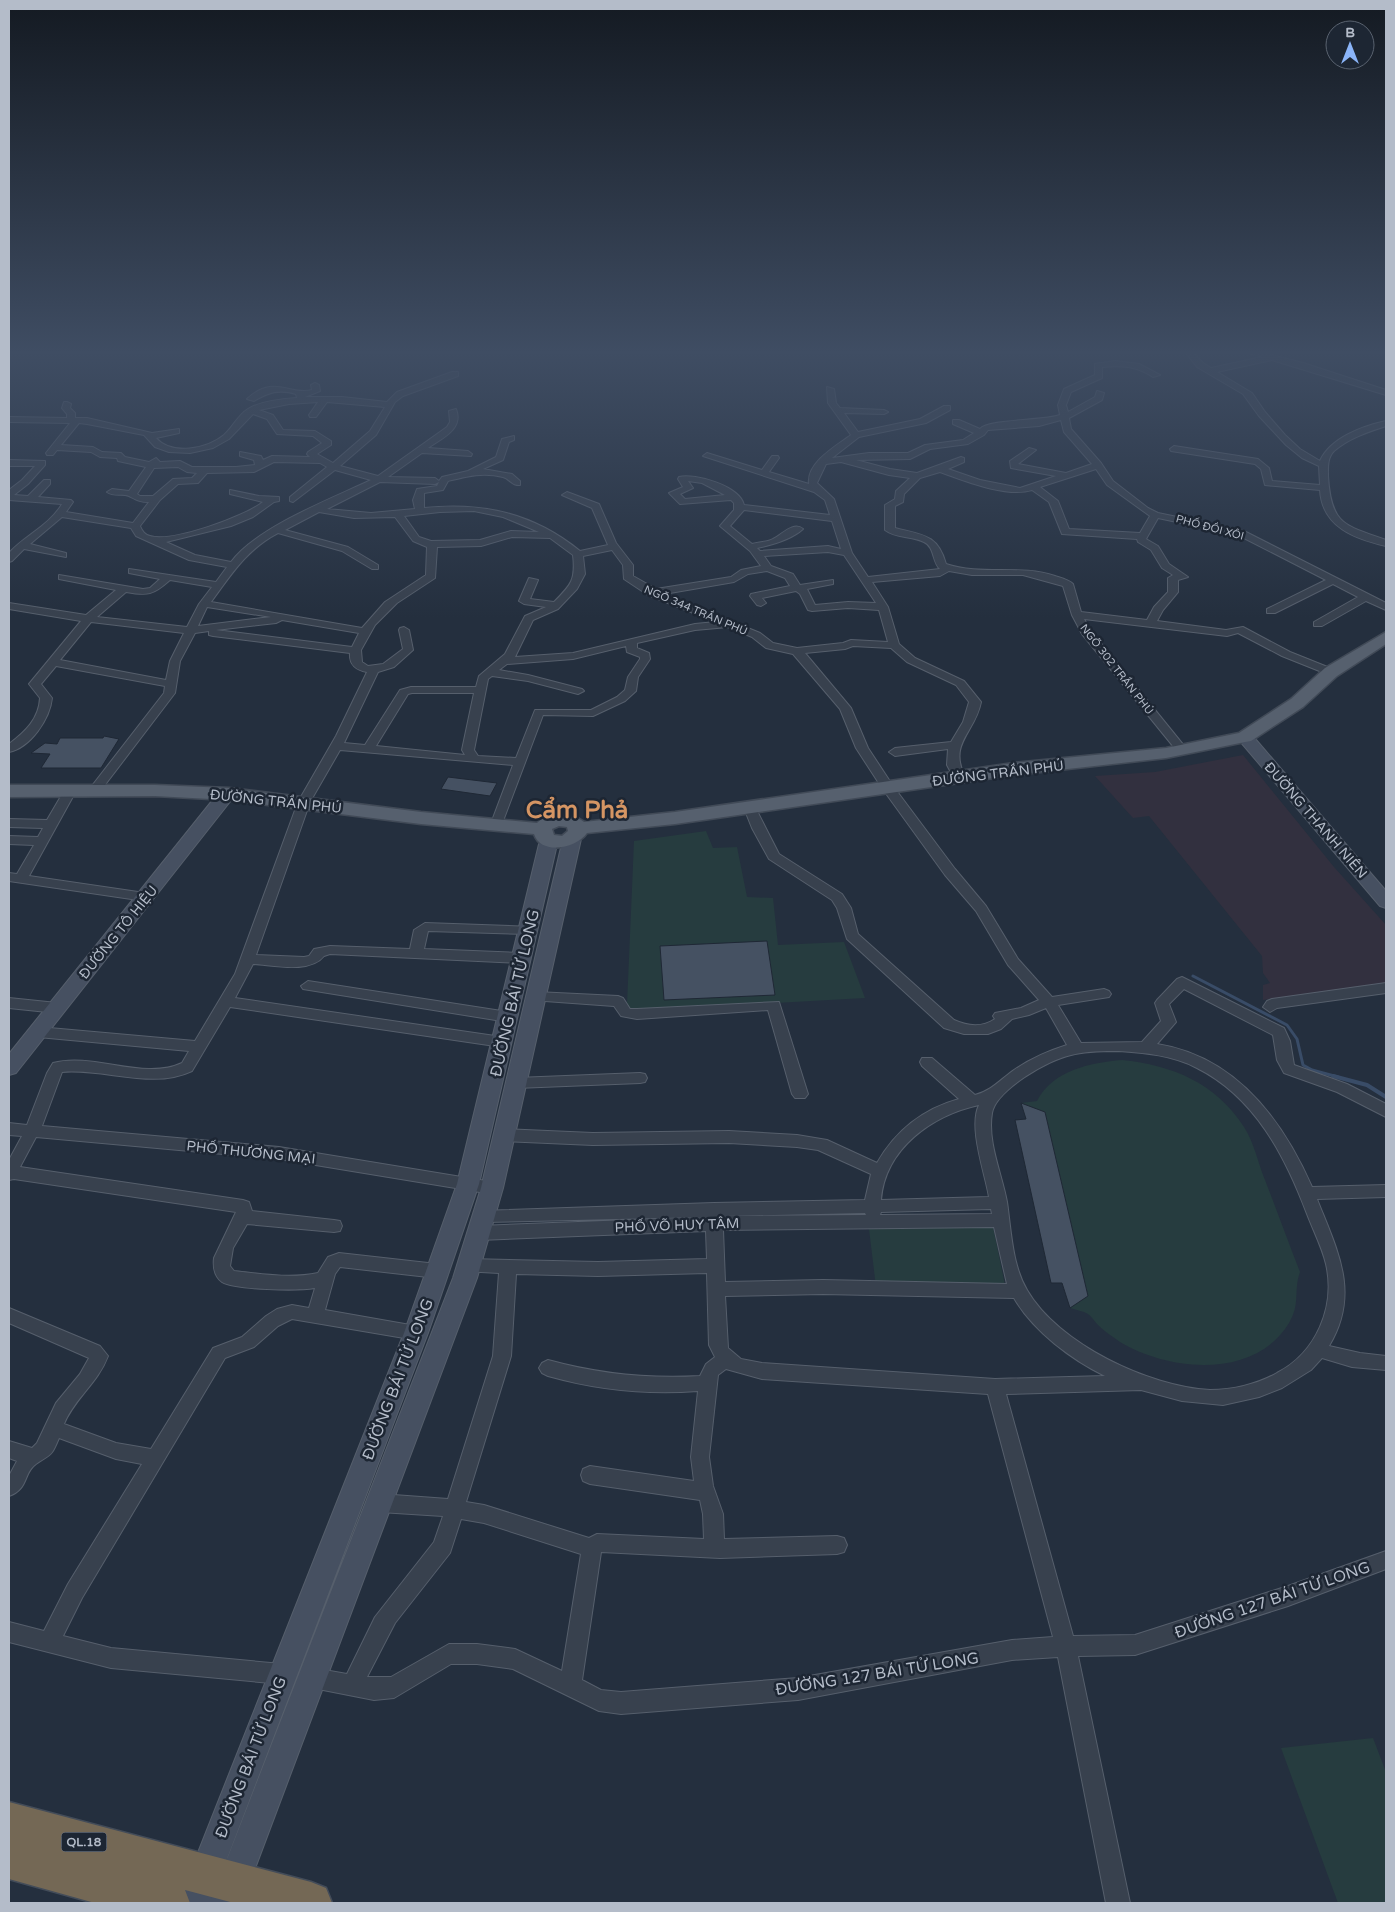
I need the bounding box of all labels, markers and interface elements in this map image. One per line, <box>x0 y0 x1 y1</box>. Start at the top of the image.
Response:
north arrow <box>1325 20 1375 70</box>
text: B <box>1345 24 1355 41</box>
street label: PHỐ ĐỒI XÔI <box>1174 511 1246 543</box>
street label: NGÕ 344 TRẦN PHÚ <box>642 582 750 638</box>
street label: NGÕ 302 TRẦN PHÚ <box>1077 621 1157 717</box>
street label: ĐƯỜNG TRẦN PHÚ <box>931 757 1065 790</box>
street label: ĐƯỜNG THANH NIÊN <box>1260 759 1371 882</box>
street label: ĐƯỜNG TRẦN PHÚ <box>209 786 343 817</box>
district label: Cẩm Phả <box>526 796 628 825</box>
street label: ĐƯỜNG TÔ HIỆU <box>75 882 161 983</box>
street label: ĐƯỜNG BÁI TỬ LONG <box>486 907 544 1079</box>
street label: PHỐ THƯƠNG MẠI <box>186 1137 316 1168</box>
street label: PHỐ VÕ HUY TÂM <box>614 1215 740 1236</box>
street label: ĐƯỜNG BÁI TỬ LONG <box>358 1296 438 1463</box>
street label: ĐƯỜNG 127 BÁI TỬ LONG <box>1172 1557 1373 1643</box>
street label: ĐƯỜNG 127 BÁI TỬ LONG <box>774 1648 980 1700</box>
street label: ĐƯỜNG BÁI TỬ LONG <box>211 1674 291 1841</box>
road number: QL.18 <box>62 1832 106 1851</box>

